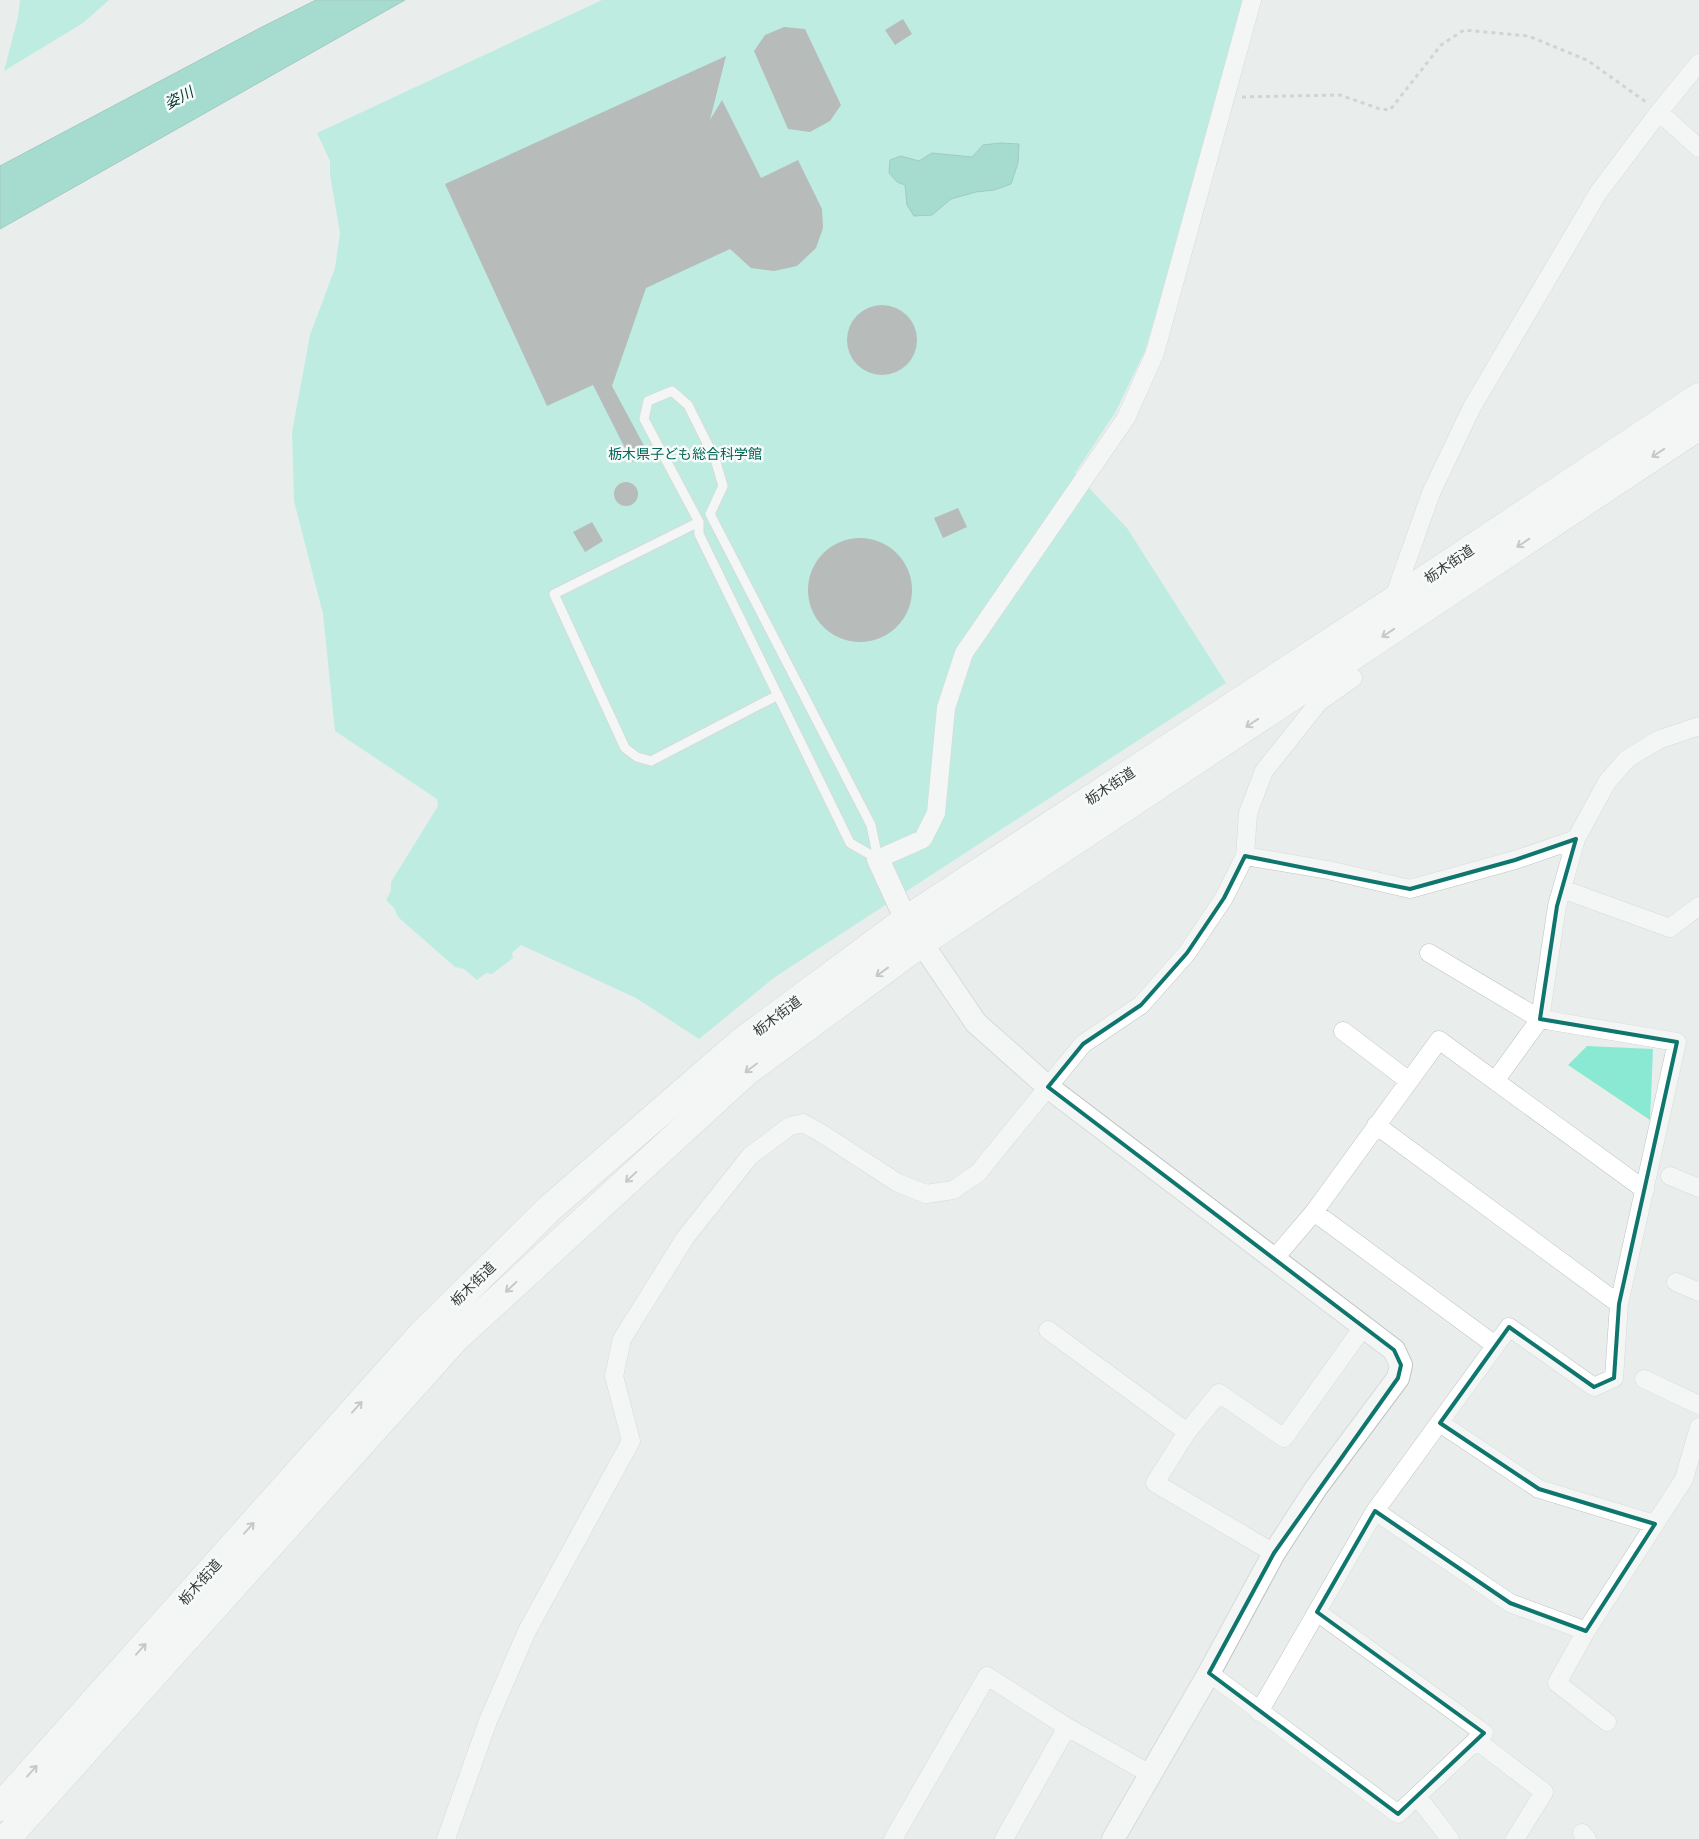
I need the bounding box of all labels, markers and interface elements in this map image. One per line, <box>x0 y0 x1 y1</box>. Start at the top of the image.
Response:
water label: 姿川 <box>161 80 199 114</box>
park label: 栃木県子ども総合科学館 <box>608 445 762 463</box>
one-way arrow <box>1652 449 1666 459</box>
one-way arrow <box>1516 538 1530 549</box>
street label: 栃木街道 <box>1421 541 1477 587</box>
one-way arrow <box>1381 628 1395 638</box>
one-way arrow <box>1246 718 1260 728</box>
street label: 栃木街道 <box>1082 763 1138 809</box>
one-way arrow <box>875 967 889 977</box>
street label: 栃木街道 <box>749 992 805 1040</box>
one-way arrow <box>744 1063 758 1073</box>
one-way arrow <box>625 1171 638 1183</box>
street label: 栃木街道 <box>447 1258 499 1310</box>
one-way arrow <box>505 1281 518 1293</box>
one-way arrow <box>351 1400 363 1413</box>
one-way arrow <box>243 1522 255 1535</box>
street label: 栃木街道 <box>175 1555 225 1609</box>
one-way arrow <box>135 1643 146 1656</box>
one-way arrow <box>27 1764 38 1777</box>

